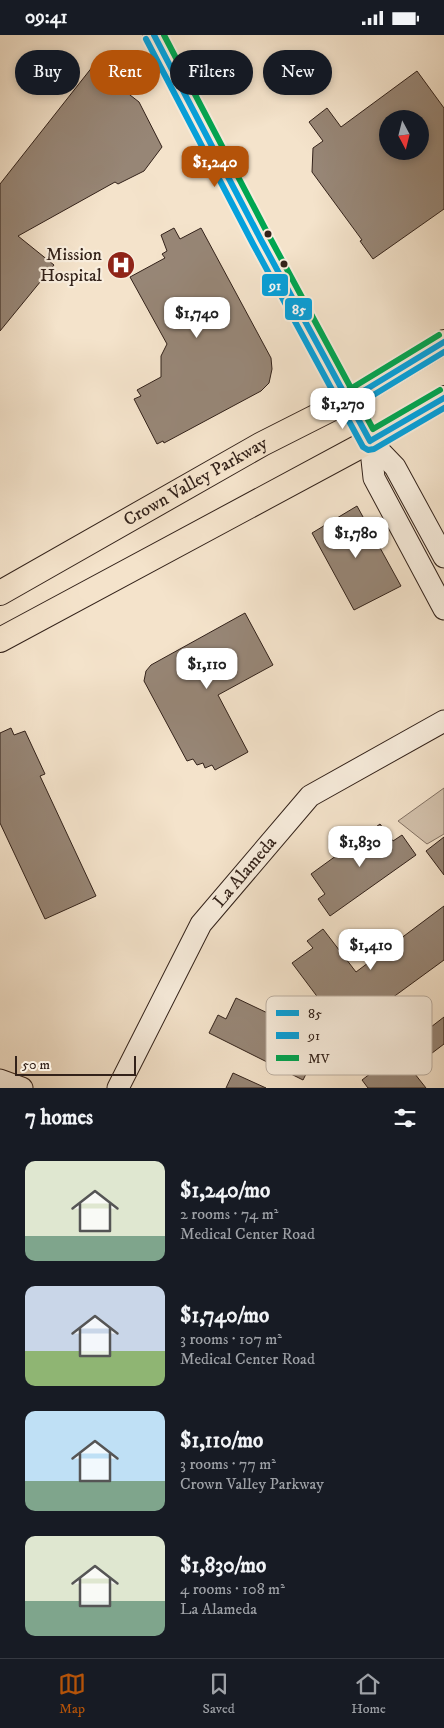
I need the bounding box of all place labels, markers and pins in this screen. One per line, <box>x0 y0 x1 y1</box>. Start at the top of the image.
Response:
pin: $1,240 <box>174 145 256 188</box>
unlabelled marker <box>263 229 273 239</box>
place label: Mission Hospital <box>40 244 103 287</box>
hospital icon: Mission Hospital <box>106 250 136 280</box>
unlabelled marker <box>279 259 289 269</box>
pin: $1,740 <box>156 297 238 339</box>
pin: $1,270 <box>302 387 384 430</box>
pin: $1,780 <box>315 517 397 559</box>
pin: $1,110 <box>166 647 248 690</box>
pin: $1,830 <box>319 825 401 868</box>
pin: $1,410 <box>330 929 412 971</box>

